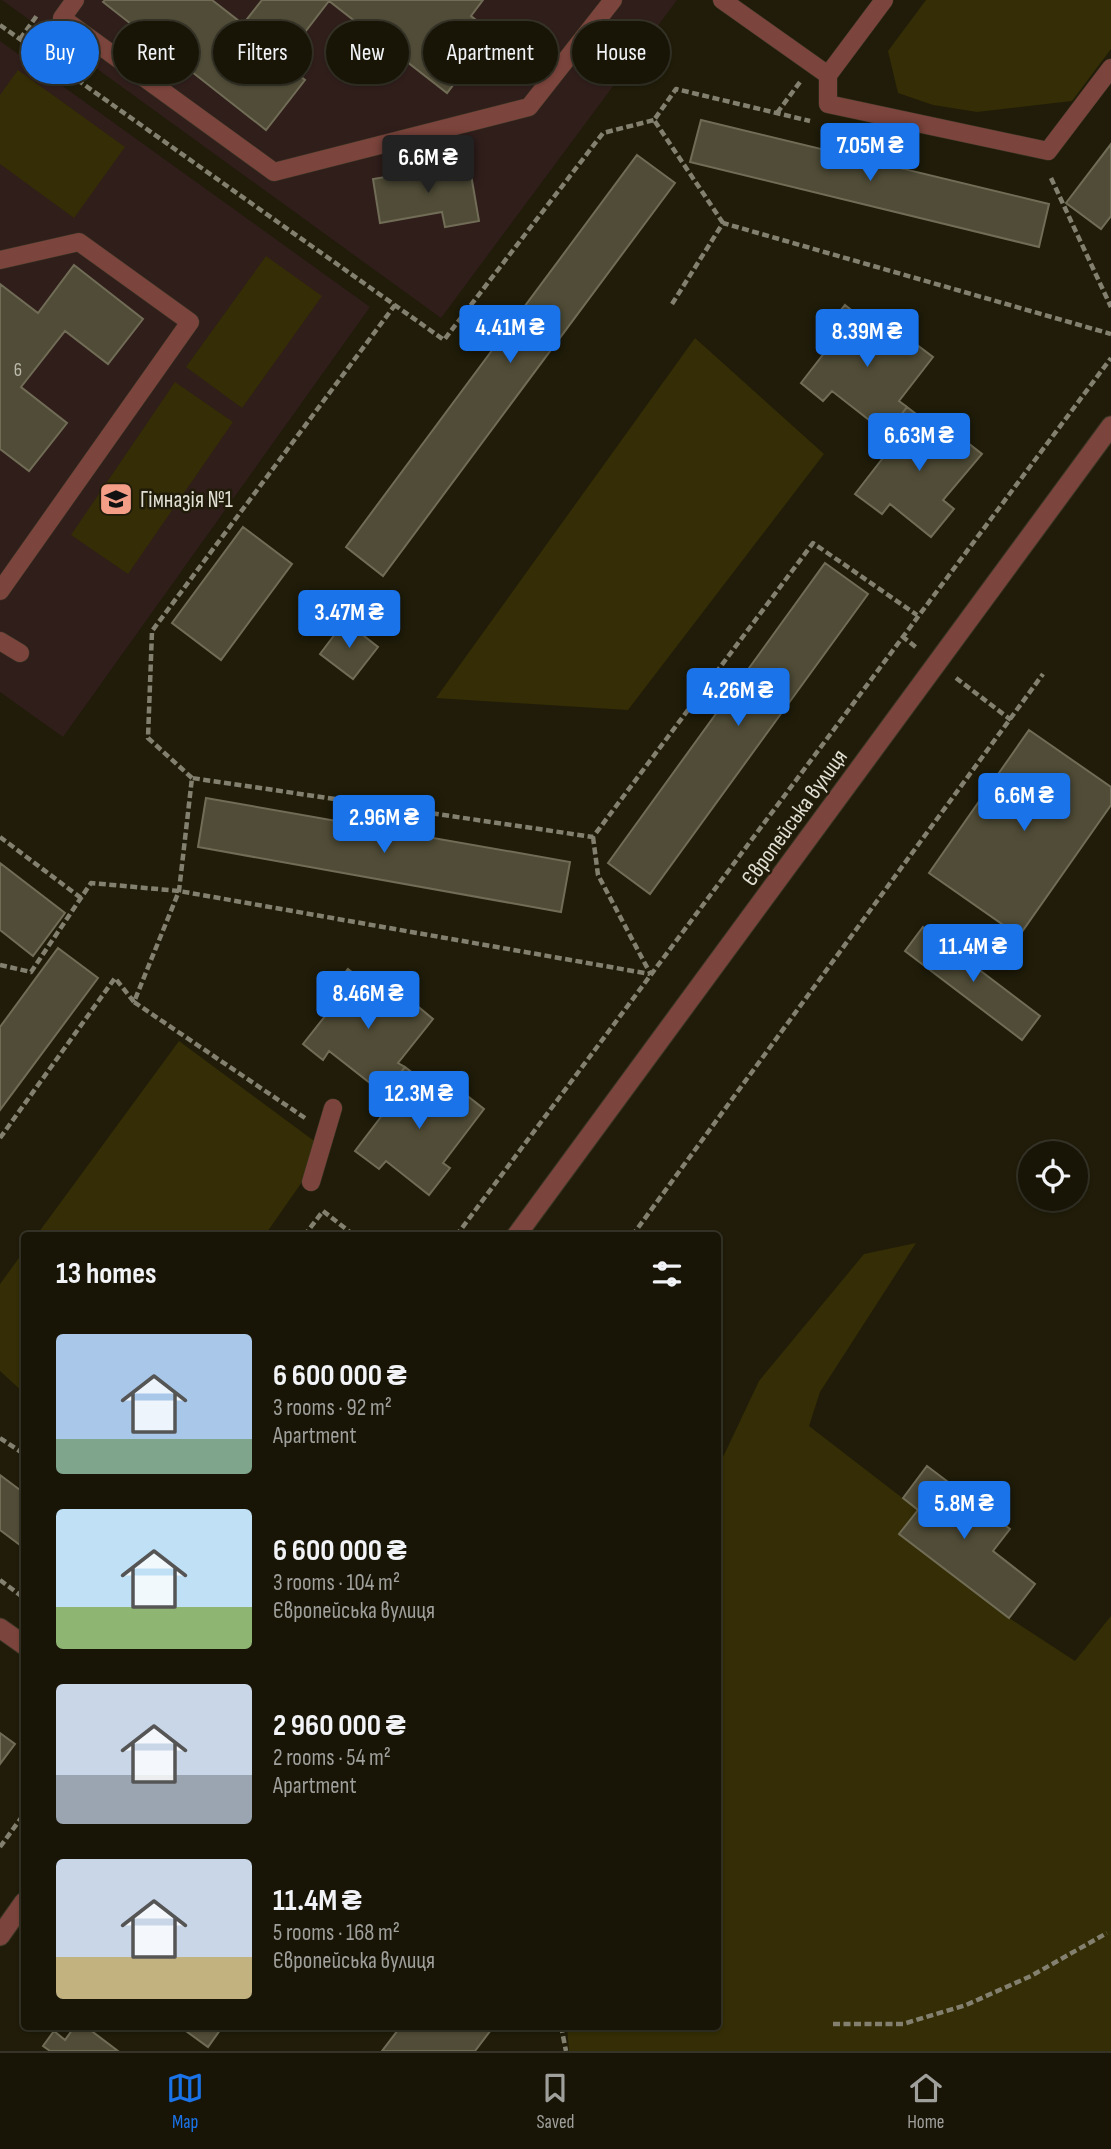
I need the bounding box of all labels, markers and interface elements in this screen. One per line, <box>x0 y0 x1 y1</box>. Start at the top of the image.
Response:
chip: Buy <box>21 21 99 84</box>
chip: Rent <box>113 21 199 84</box>
chip: Filters <box>213 21 312 84</box>
chip: New <box>326 21 409 84</box>
chip: Apartment <box>423 21 558 84</box>
chip: House <box>572 21 670 84</box>
pin: 7.05M ₴ <box>805 124 935 183</box>
text: 7.05M ₴ <box>836 132 904 160</box>
pin: 6.6M ₴ <box>371 136 485 195</box>
text: 6.6M ₴ <box>398 144 458 172</box>
pin: 4.41M ₴ <box>445 306 575 365</box>
pin: 8.39M ₴ <box>802 310 932 369</box>
text: 4.41M ₴ <box>475 314 545 342</box>
text: 8.39M ₴ <box>832 318 902 346</box>
house number: 6 <box>14 359 22 382</box>
pin: 6.63M ₴ <box>854 414 984 473</box>
text: 6.63M ₴ <box>884 422 954 450</box>
school or university icon: Гімназія №1 <box>97 480 135 518</box>
place label: Гімназія №1 <box>140 486 233 514</box>
pin: 3.47M ₴ <box>284 590 414 650</box>
text: 3.47M ₴ <box>314 599 384 627</box>
pin: 4.26M ₴ <box>673 668 803 728</box>
text: 4.26M ₴ <box>703 677 773 705</box>
street label: Європейська вулиця <box>736 744 854 891</box>
pin: 6.6M ₴ <box>967 774 1081 833</box>
text: 6.6M ₴ <box>994 782 1054 810</box>
pin: 2.96M ₴ <box>319 796 449 855</box>
text: 2.96M ₴ <box>349 804 419 832</box>
pin: 11.4M ₴ <box>908 925 1038 984</box>
text: 11.4M ₴ <box>939 933 1007 961</box>
pin: 8.46M ₴ <box>303 972 433 1031</box>
text: 8.46M ₴ <box>332 980 404 1008</box>
pin: 12.3M ₴ <box>354 1072 484 1131</box>
text: 12.3M ₴ <box>385 1080 453 1108</box>
map controls <box>1018 1141 1088 1211</box>
button: locate <box>1018 1141 1088 1211</box>
icon: filters <box>648 1255 686 1293</box>
text: 13 homes <box>56 1256 157 1292</box>
text: 6 600 000 ₴ <box>273 1358 407 1394</box>
icon: home <box>112 1362 196 1446</box>
text: 3 rooms · 92 m² <box>273 1394 392 1422</box>
text: Apartment <box>273 1422 357 1450</box>
pin: 5.8M ₴ <box>907 1482 1021 1541</box>
text: 5.8M ₴ <box>934 1490 994 1518</box>
text: 6 600 000 ₴ <box>273 1533 407 1569</box>
icon: home <box>112 1537 196 1621</box>
text: 3 rooms · 104 m² <box>273 1569 400 1597</box>
text: Європейська вулиця <box>273 1597 435 1625</box>
text: 2 960 000 ₴ <box>273 1708 406 1744</box>
icon: home <box>112 1712 196 1796</box>
text: 2 rooms · 54 m² <box>273 1744 391 1772</box>
text: Apartment <box>273 1772 357 1800</box>
text: 11.4M ₴ <box>273 1883 362 1919</box>
icon: home <box>112 1887 196 1971</box>
text: 5 rooms · 168 m² <box>273 1919 400 1947</box>
text: Європейська вулиця <box>273 1947 435 1975</box>
tab: Map <box>166 2069 204 2134</box>
tab: Saved <box>536 2069 575 2134</box>
tab: Home <box>907 2069 945 2134</box>

